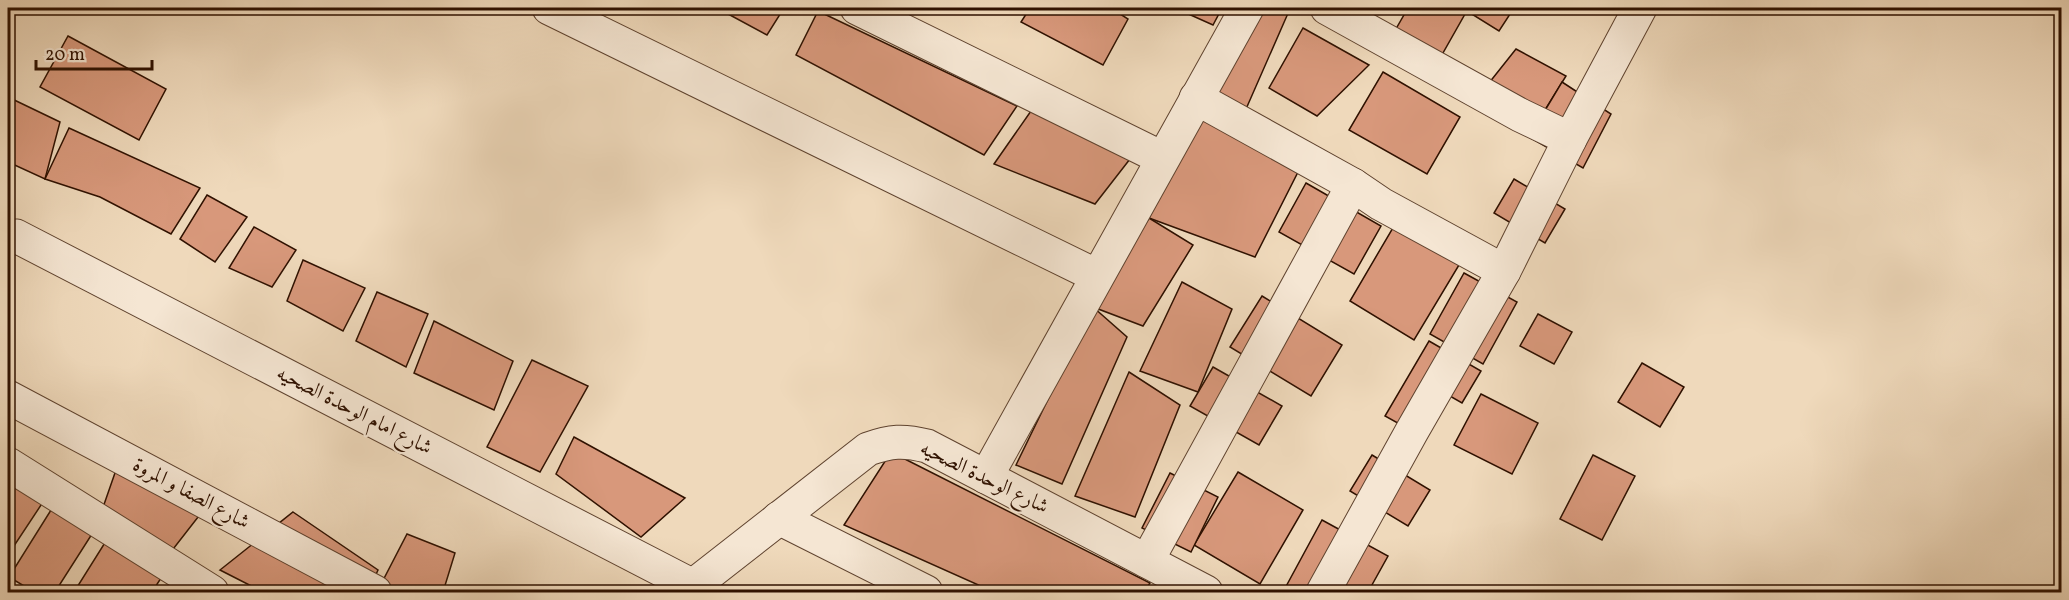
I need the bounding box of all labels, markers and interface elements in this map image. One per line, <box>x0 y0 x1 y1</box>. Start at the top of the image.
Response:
scale bar <box>36 33 152 71</box>
text: 20 m <box>45 43 85 68</box>
street label: شارع امام الوحدة الصحيه <box>270 359 437 465</box>
street label: شارع الوحدة الصحيه <box>914 434 1053 524</box>
street label: شارع الصفا و المروة <box>126 451 255 539</box>

